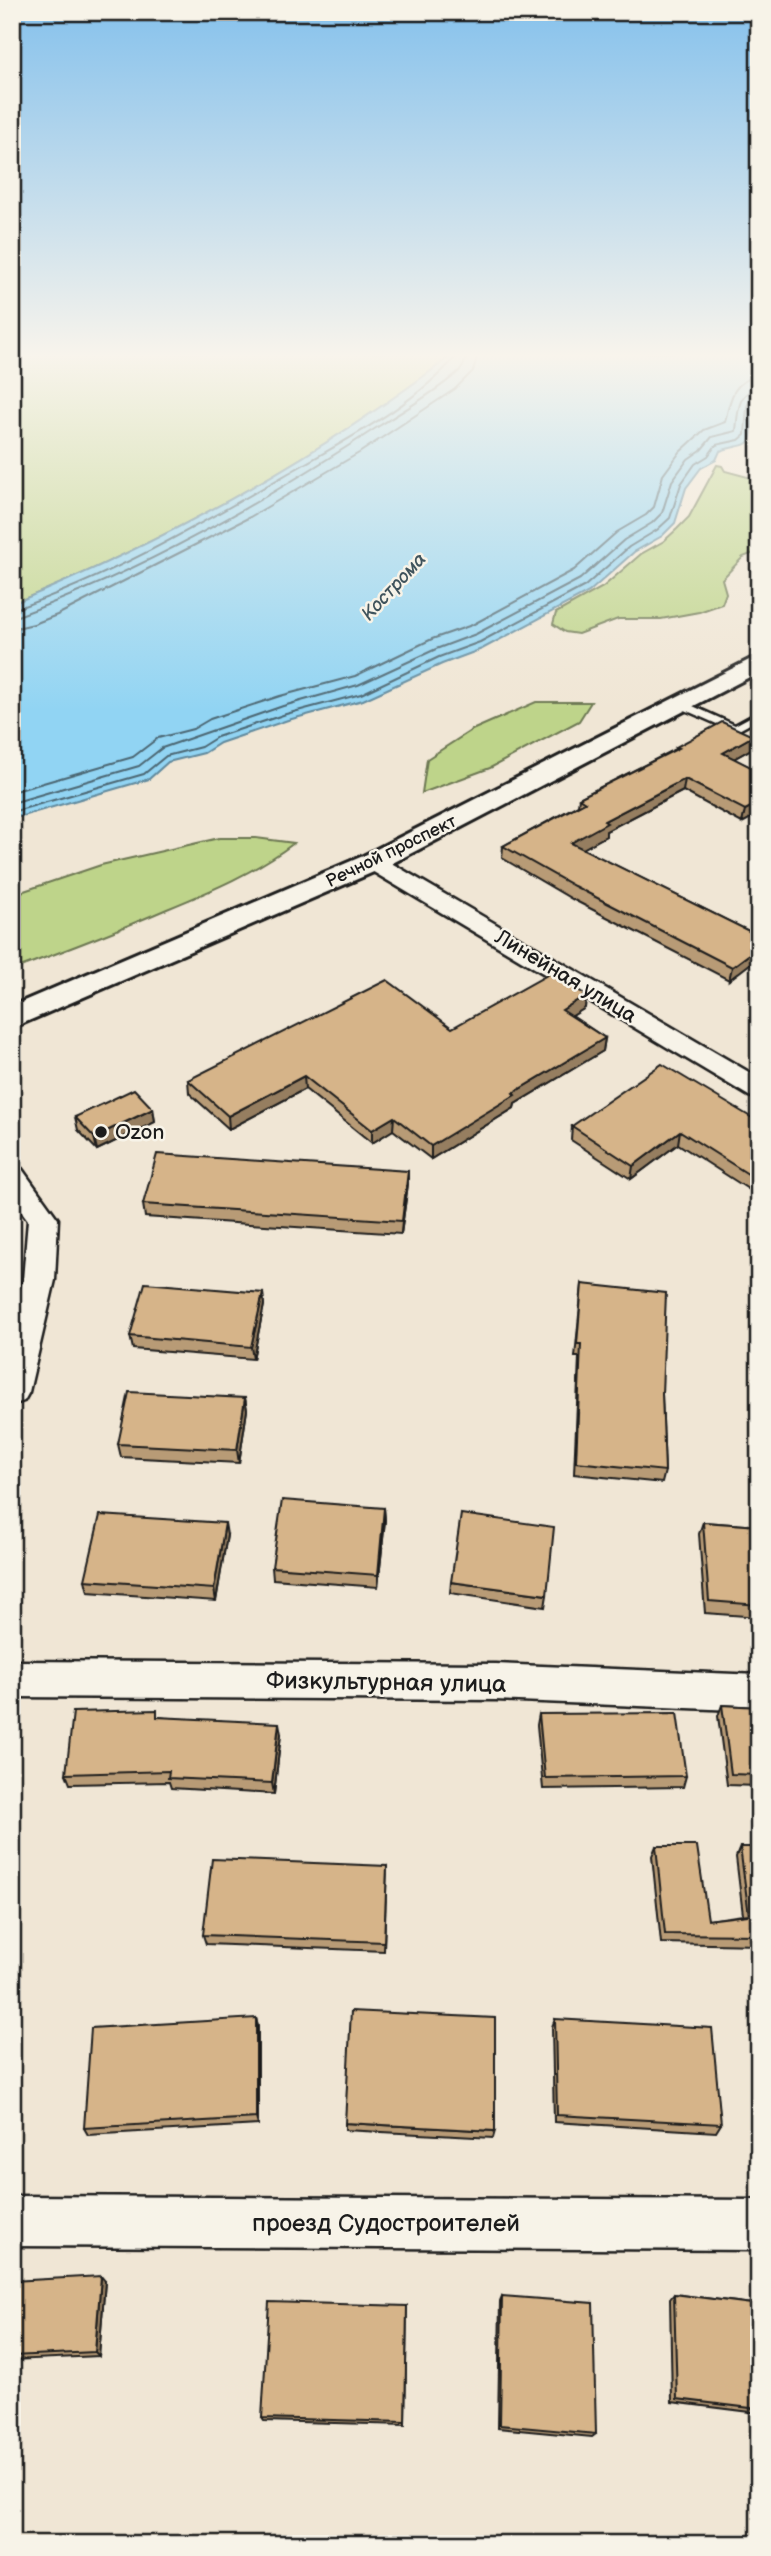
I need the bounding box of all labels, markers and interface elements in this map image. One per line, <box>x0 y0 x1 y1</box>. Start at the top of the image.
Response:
water label: Кострома <box>357 548 431 626</box>
street label: Речной проспект <box>323 810 460 892</box>
street label: Линейная улица <box>490 924 641 1029</box>
place label: Ozon <box>115 1120 164 1145</box>
marker: Ozon <box>93 1124 109 1140</box>
street label: Физкультурная улица <box>266 1666 506 1699</box>
street label: проезд Судостроителей <box>252 2209 520 2238</box>

